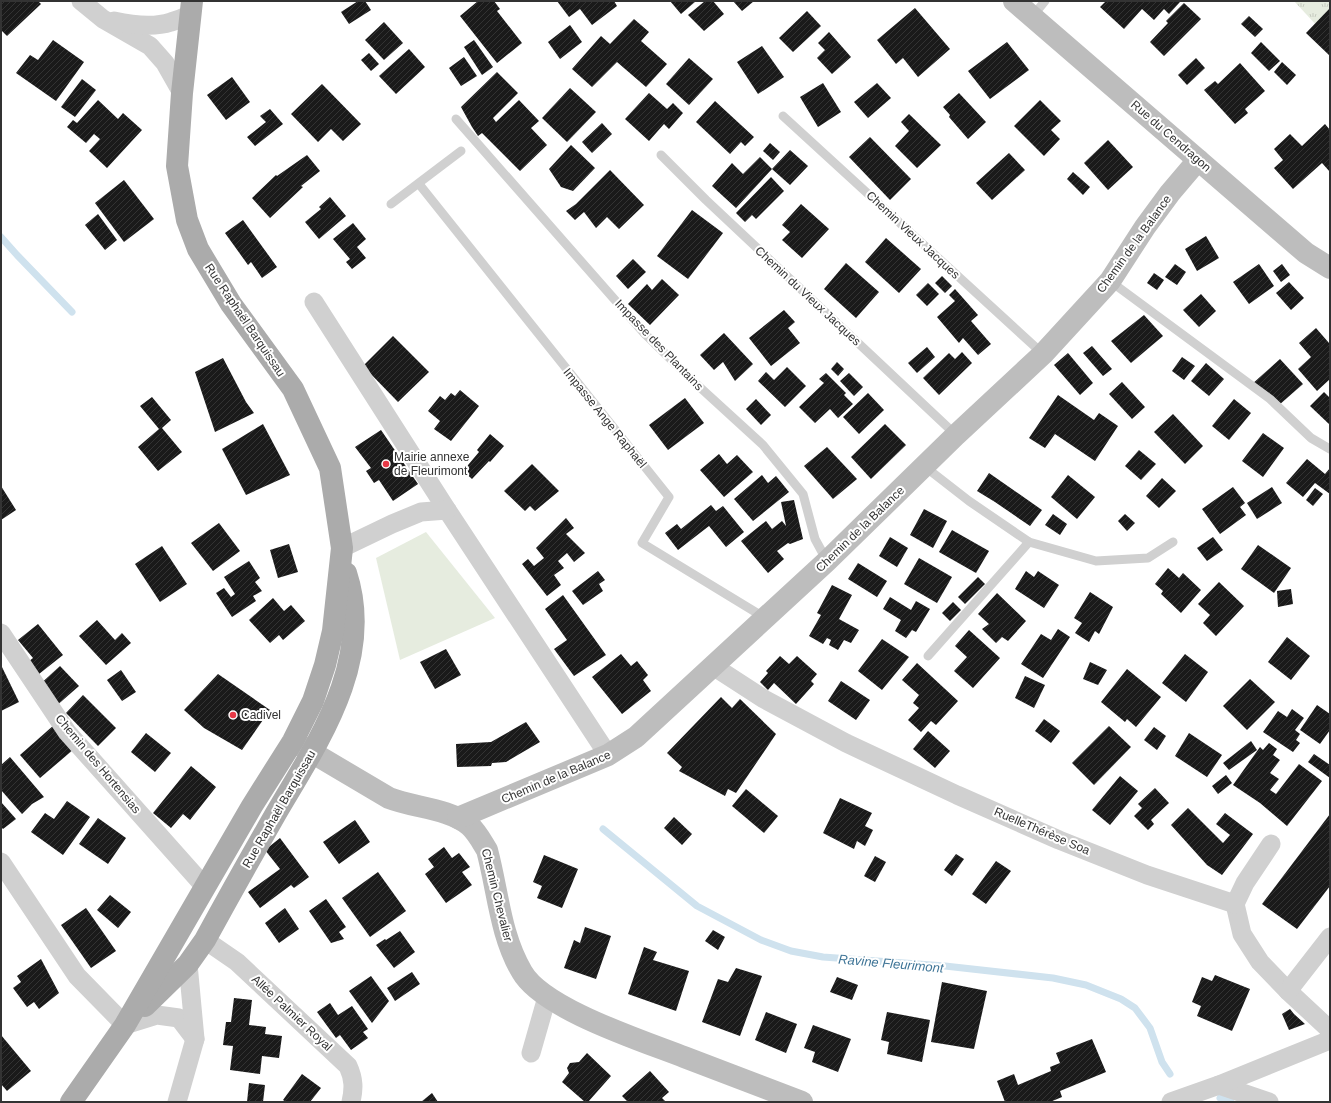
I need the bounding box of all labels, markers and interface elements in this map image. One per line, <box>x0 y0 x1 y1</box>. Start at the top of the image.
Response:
street label: Rue du Cendragon <box>1128 97 1214 175</box>
street label: Chemin Vieux Jacques <box>863 188 963 282</box>
street label: Chemin de la Balance <box>1094 192 1174 296</box>
street label: Chemin du Vieux Jacques <box>752 243 864 349</box>
street label: Rue Raphaël Barquissau <box>202 261 288 379</box>
street label: Impasse des Plantains <box>612 297 706 393</box>
street label: Impasse Ange Raphaël <box>561 365 649 471</box>
place label: Mairie annexe de Fleurimont <box>394 450 470 478</box>
marker: Mairie annexe de Fleurimont <box>381 459 391 469</box>
street label: Chemin de la Balance <box>813 483 907 575</box>
place label: Cadivel <box>241 708 281 722</box>
marker: Cadivel <box>228 710 238 720</box>
street label: Chemin des Hortensias <box>53 712 143 816</box>
street label: Chemin de la Balance <box>499 747 613 806</box>
street label: Rue Raphaël Barquissau <box>240 748 318 870</box>
street label: RuelleThérèse Soa <box>992 804 1092 858</box>
street label: Chemin Chevalier <box>479 847 515 943</box>
water label: Ravine Fleurimont <box>838 951 946 976</box>
street label: Allée Palmier Royal <box>249 972 335 1054</box>

